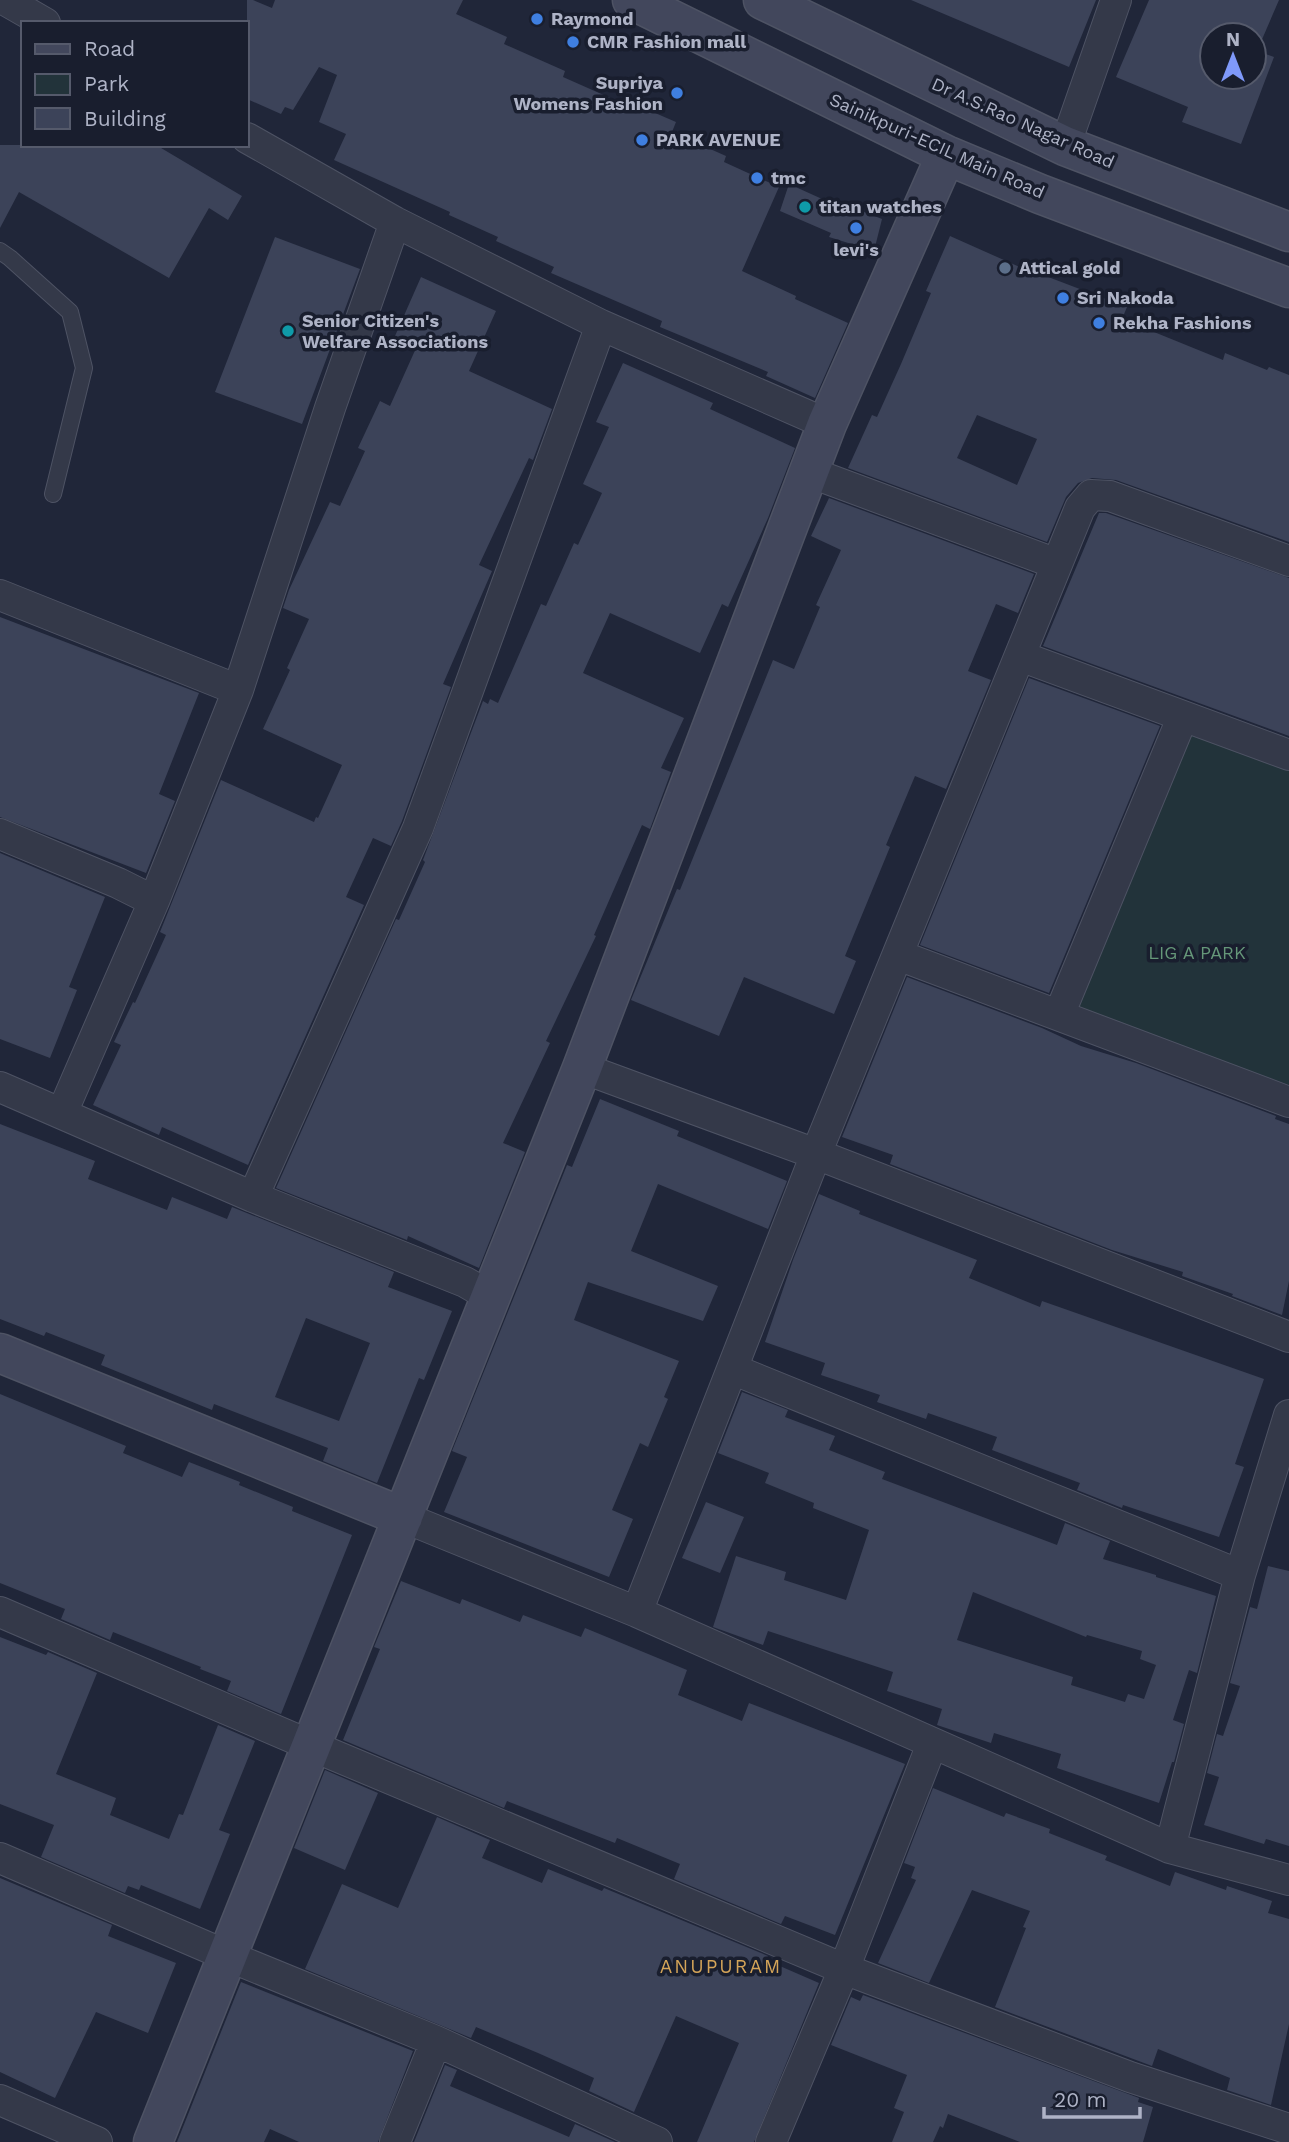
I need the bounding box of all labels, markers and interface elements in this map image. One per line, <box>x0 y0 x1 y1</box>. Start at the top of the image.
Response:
place label: Raymond <box>551 8 634 29</box>
marker: Raymond <box>529 11 545 27</box>
legend <box>21 21 248 147</box>
north arrow <box>1198 21 1268 91</box>
text: N <box>1226 28 1240 51</box>
place label: CMR Fashion mall <box>587 31 746 52</box>
marker: CMR Fashion mall <box>565 34 581 50</box>
text: Road <box>84 36 135 61</box>
text: Park <box>84 71 129 96</box>
place label: Supriya Womens Fashion <box>513 72 664 114</box>
street label: Dr A.S.Rao Nagar Road <box>929 73 1118 172</box>
marker: Supriya Womens Fashion <box>669 85 685 101</box>
street label: Sainikpuri-ECIL Main Road <box>827 89 1048 203</box>
text: Building <box>84 106 166 131</box>
place label: PARK AVENUE <box>656 129 781 150</box>
marker: PARK AVENUE <box>634 132 650 148</box>
place label: tmc <box>771 167 806 188</box>
marker: tmc <box>749 170 765 186</box>
place label: titan watches <box>819 196 942 217</box>
marker: titan watches <box>797 199 813 215</box>
marker: levi's <box>848 220 864 236</box>
place label: levi's <box>833 239 879 260</box>
place label: Attical gold <box>1019 257 1120 278</box>
marker: Attical gold <box>997 260 1013 276</box>
place label: Sri Nakoda <box>1077 287 1174 308</box>
marker: Sri Nakoda <box>1055 290 1071 306</box>
place label: Senior Citizen's Welfare Associations <box>302 310 488 352</box>
place label: Rekha Fashions <box>1113 312 1252 333</box>
marker: Rekha Fashions <box>1091 315 1107 331</box>
marker: Senior Citizen's Welfare Associations <box>280 323 296 339</box>
park label: LIG A PARK <box>1148 942 1246 963</box>
district label: ANUPURAM <box>660 1955 782 1978</box>
scale bar <box>1044 2076 1140 2120</box>
text: 20 m <box>1054 2087 1106 2112</box>

